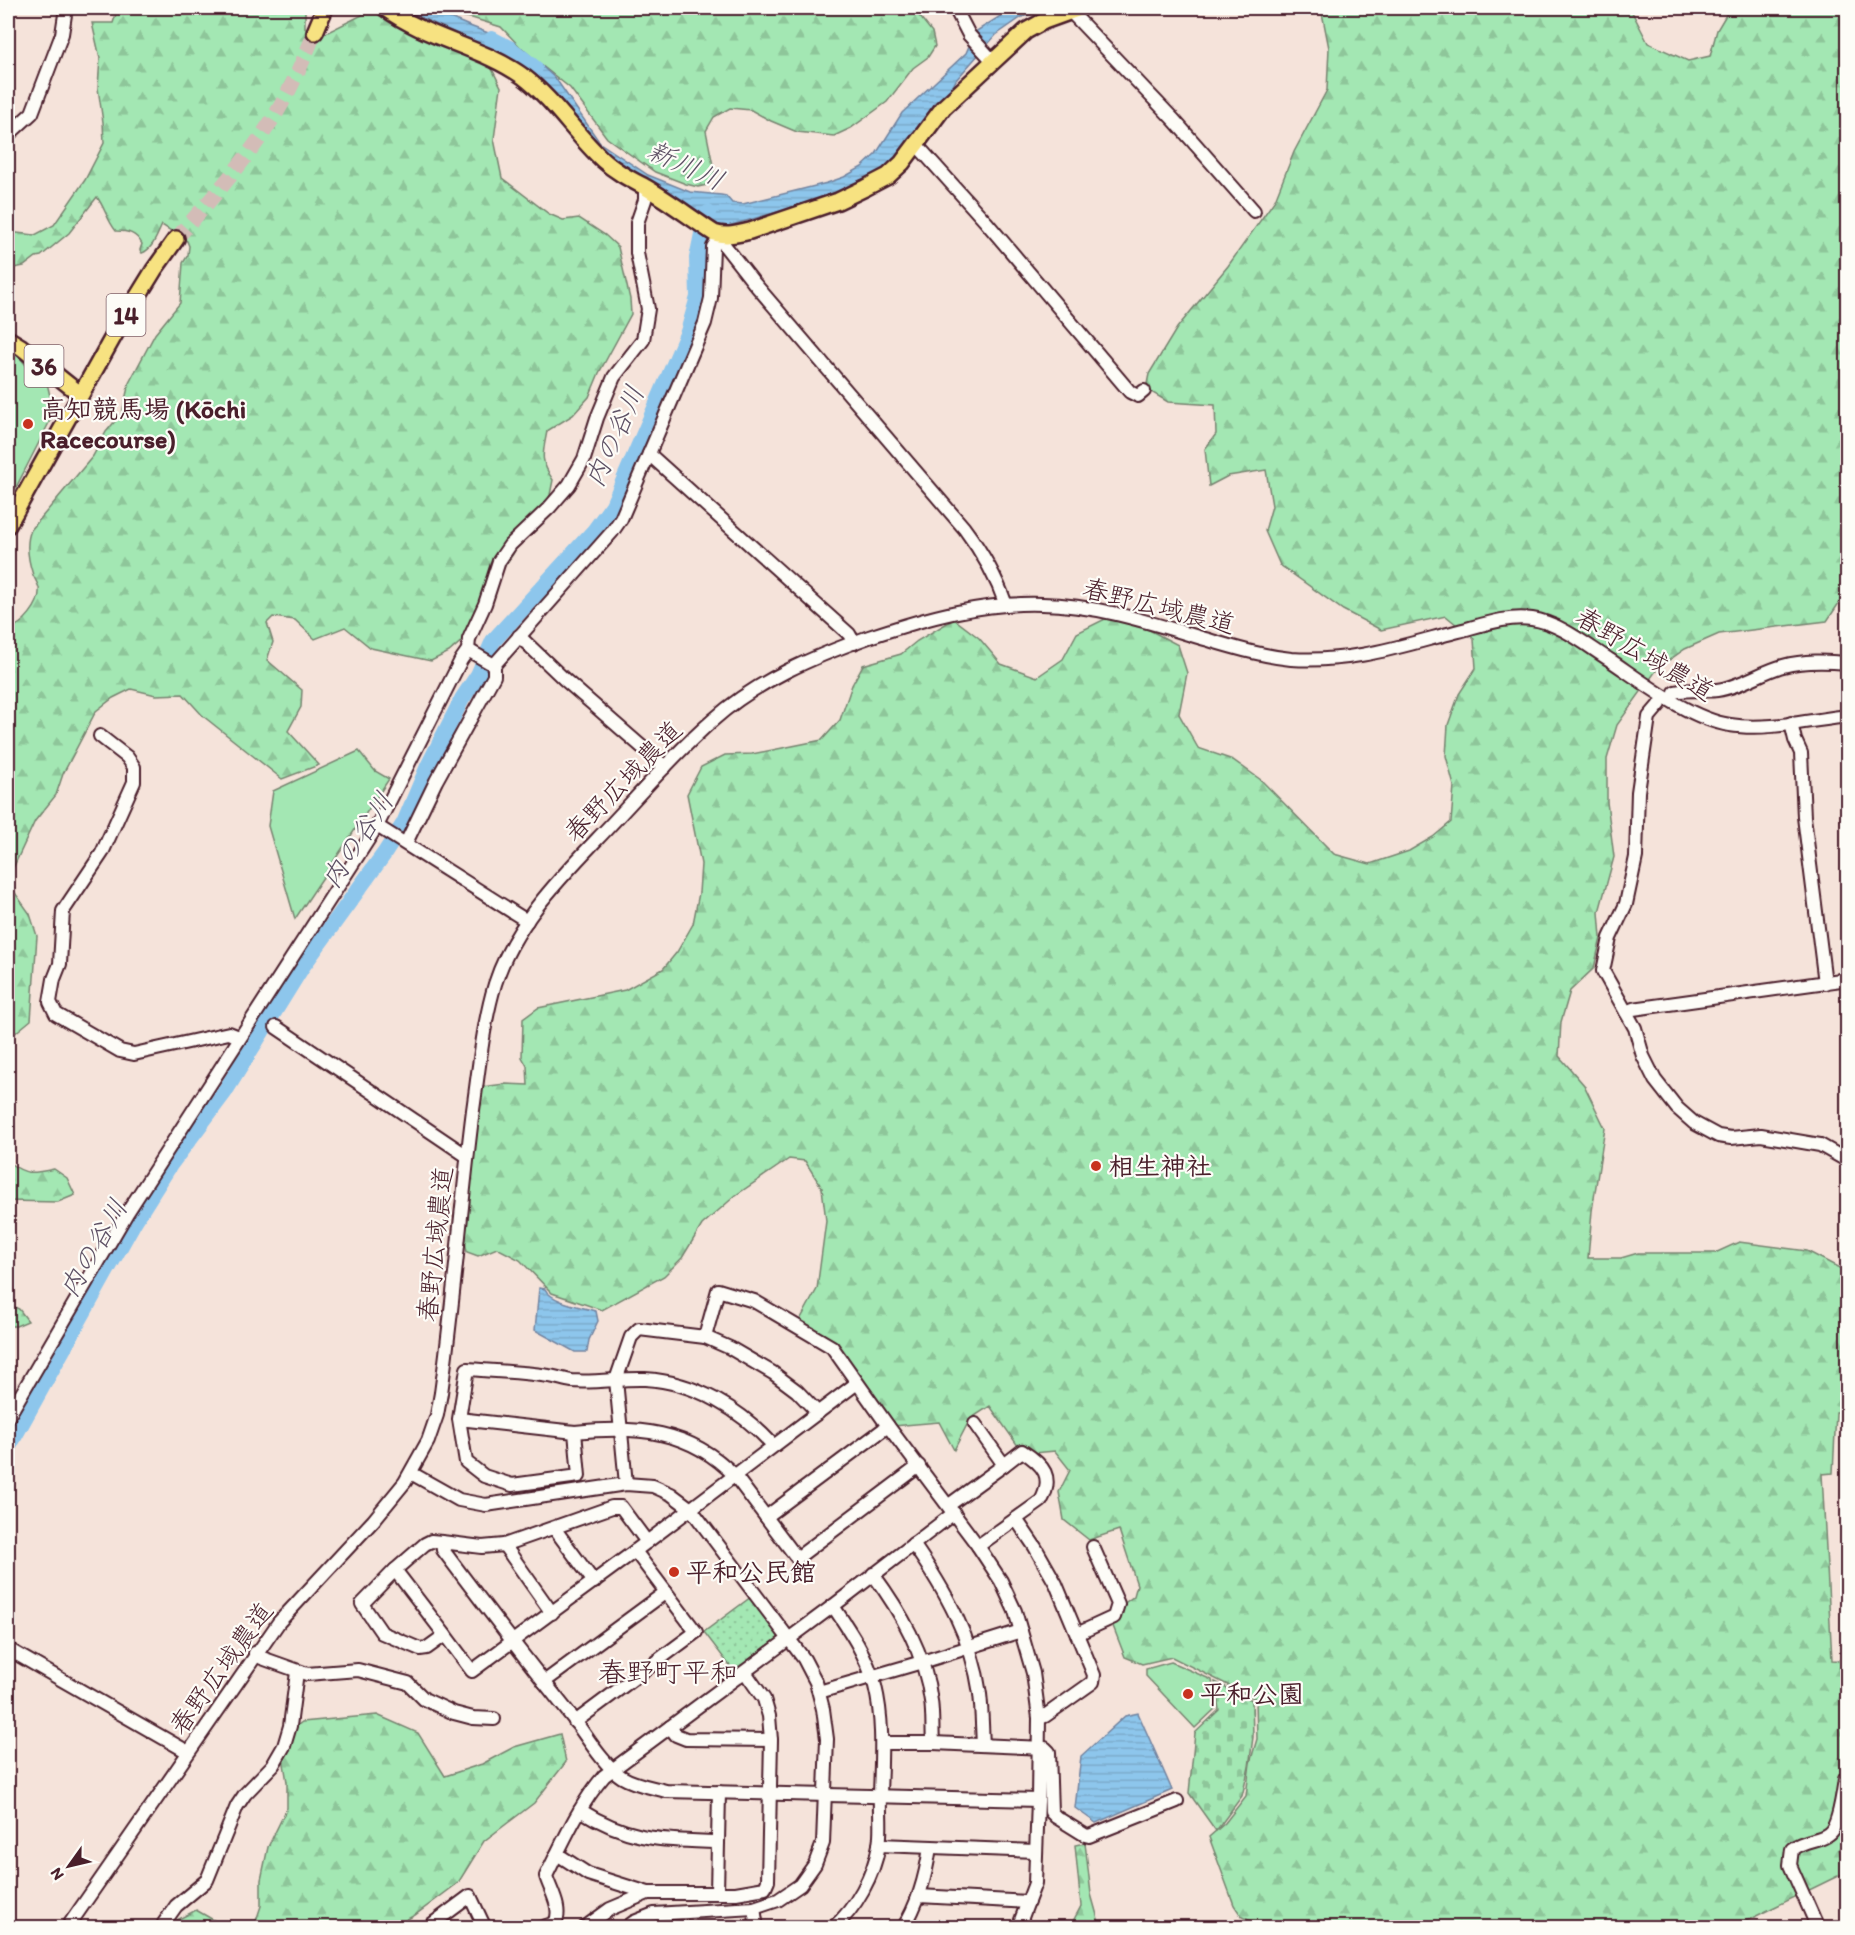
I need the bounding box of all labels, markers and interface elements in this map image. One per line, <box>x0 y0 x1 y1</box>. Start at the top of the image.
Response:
water label: 新川川 <box>642 133 730 197</box>
road number: 14 <box>106 294 146 336</box>
road number: 36 <box>24 345 63 387</box>
water label: 内の谷川 <box>577 380 651 492</box>
place label: 高知競馬場 (Kōchi Racecourse) <box>40 393 246 455</box>
marker: 高知競馬場 (Kōchi Racecourse) <box>21 417 35 431</box>
street label: 春野広域農道 <box>1079 572 1239 640</box>
street label: 春野広域農道 <box>1570 600 1720 708</box>
street label: 春野広域農道 <box>557 714 689 848</box>
water label: 内の谷川 <box>314 786 400 894</box>
place label: 相生神社 <box>1108 1150 1212 1182</box>
marker: 相生神社 <box>1089 1159 1103 1173</box>
street label: 春野広域農道 <box>411 1165 459 1323</box>
water label: 内の谷川 <box>52 1193 134 1303</box>
place label: 平和公民館 <box>686 1556 816 1588</box>
marker: 平和公民館 <box>667 1565 681 1579</box>
street label: 春野広域農道 <box>162 1595 280 1741</box>
district label: 春野町平和 <box>598 1655 738 1689</box>
place label: 平和公園 <box>1200 1678 1304 1710</box>
marker: 平和公園 <box>1181 1687 1195 1701</box>
north arrow <box>39 1836 99 1896</box>
text: N <box>46 1864 68 1884</box>

